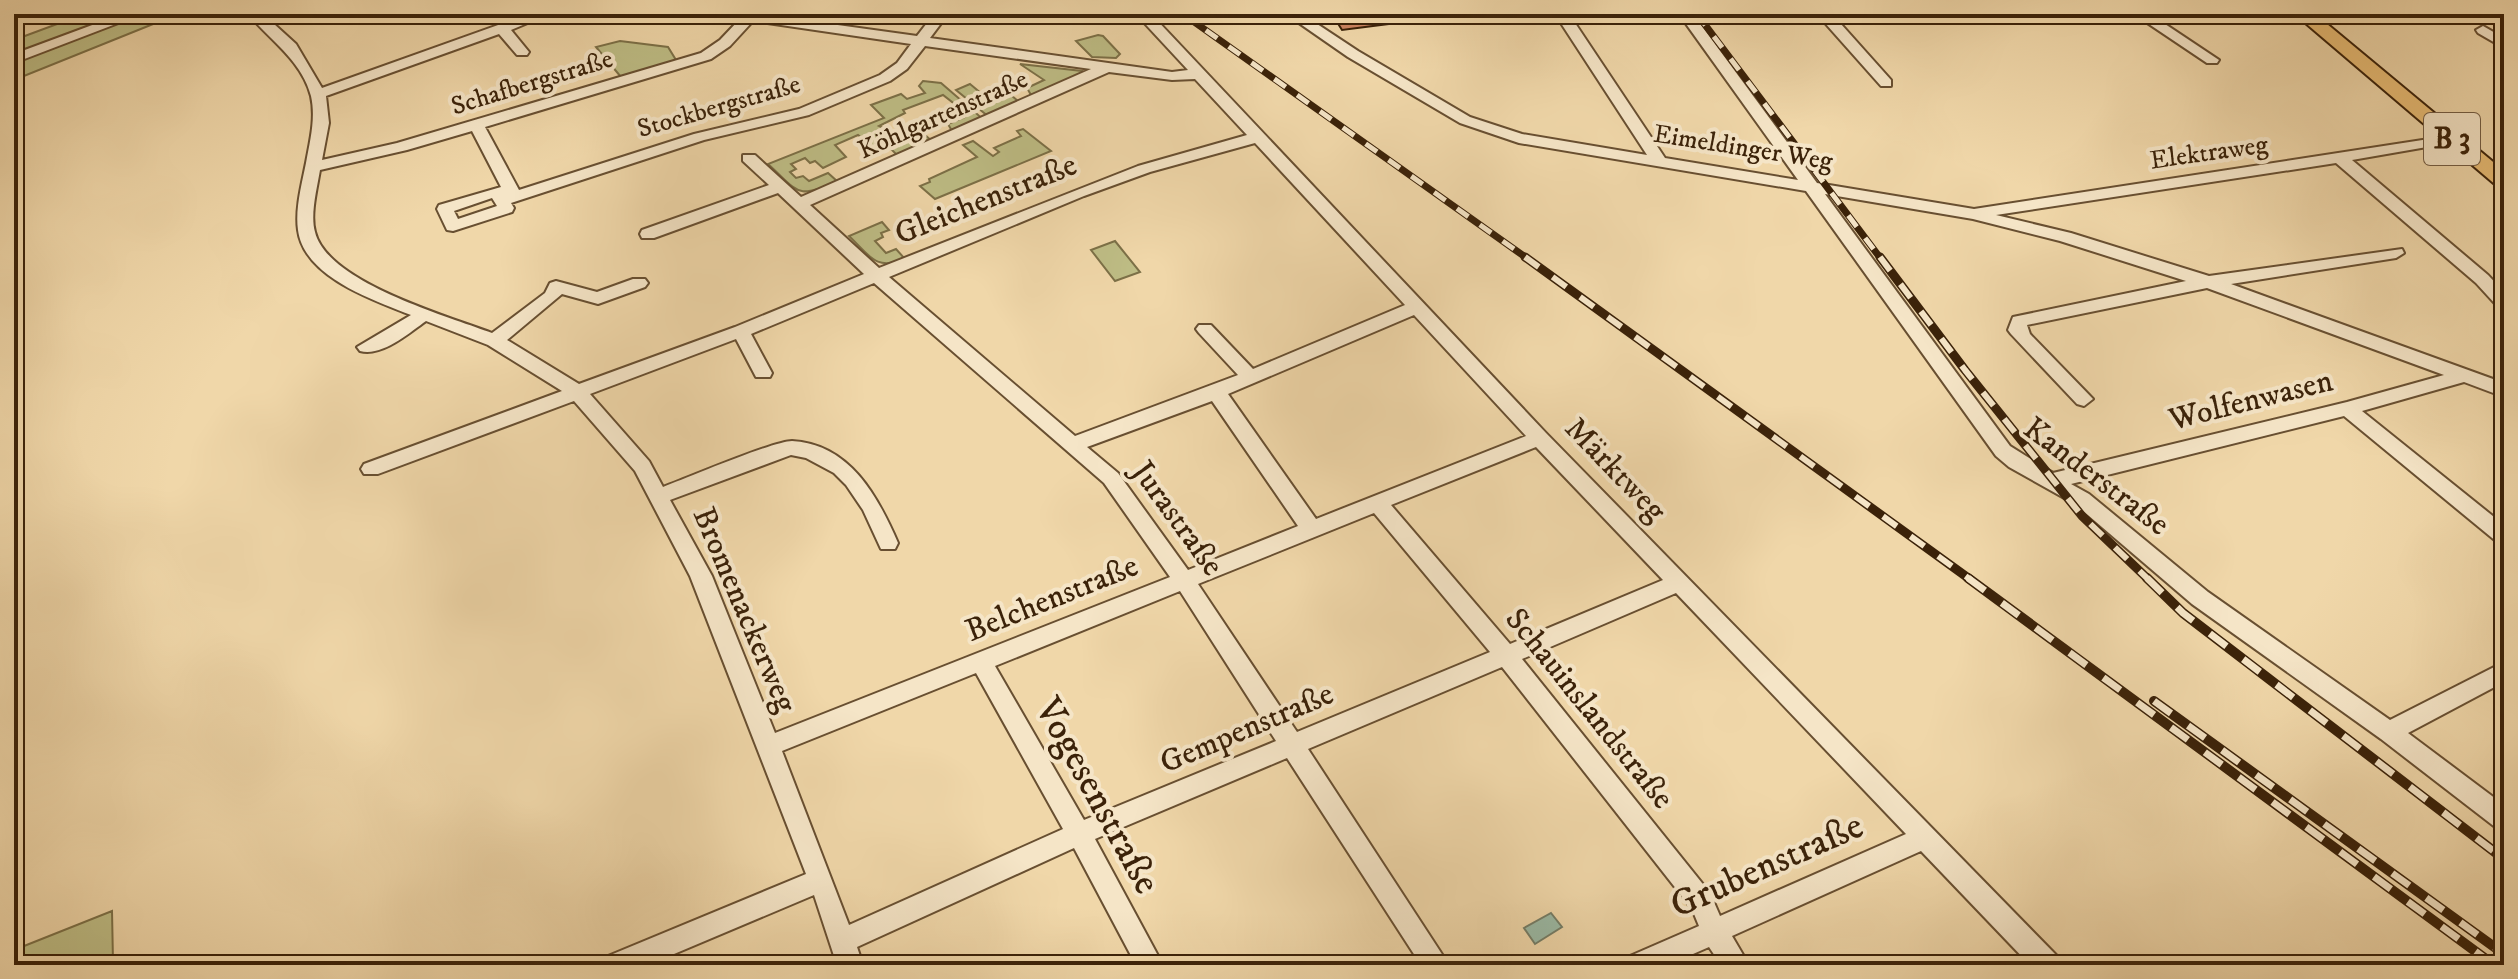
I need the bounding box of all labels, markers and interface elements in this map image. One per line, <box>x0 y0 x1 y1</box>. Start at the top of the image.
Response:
street label: Schafbergstraße <box>447 43 617 123</box>
street label: Köhlgartenstraße <box>853 63 1033 167</box>
street label: Stockbergstraße <box>634 68 804 146</box>
road number: B 3 <box>2424 113 2480 165</box>
street label: Eimeldinger Weg <box>1651 118 1835 179</box>
street label: Elektraweg <box>2148 128 2270 178</box>
street label: Gleichenstraße <box>889 145 1083 255</box>
street label: Wolfenwasen <box>2164 361 2337 441</box>
street label: Märktweg <box>1556 409 1675 531</box>
street label: Kanderstraße <box>2015 409 2177 545</box>
street label: Jurastraße <box>1120 451 1232 584</box>
street label: Bromenackerweg <box>683 501 805 719</box>
street label: Belchenstraße <box>960 546 1144 652</box>
street label: Schauinslandstraße <box>1496 600 1682 818</box>
street label: Gempenstraße <box>1154 674 1340 784</box>
street label: Vogesenstraße <box>1023 689 1171 902</box>
street label: Grubenstraße <box>1663 802 1871 930</box>

